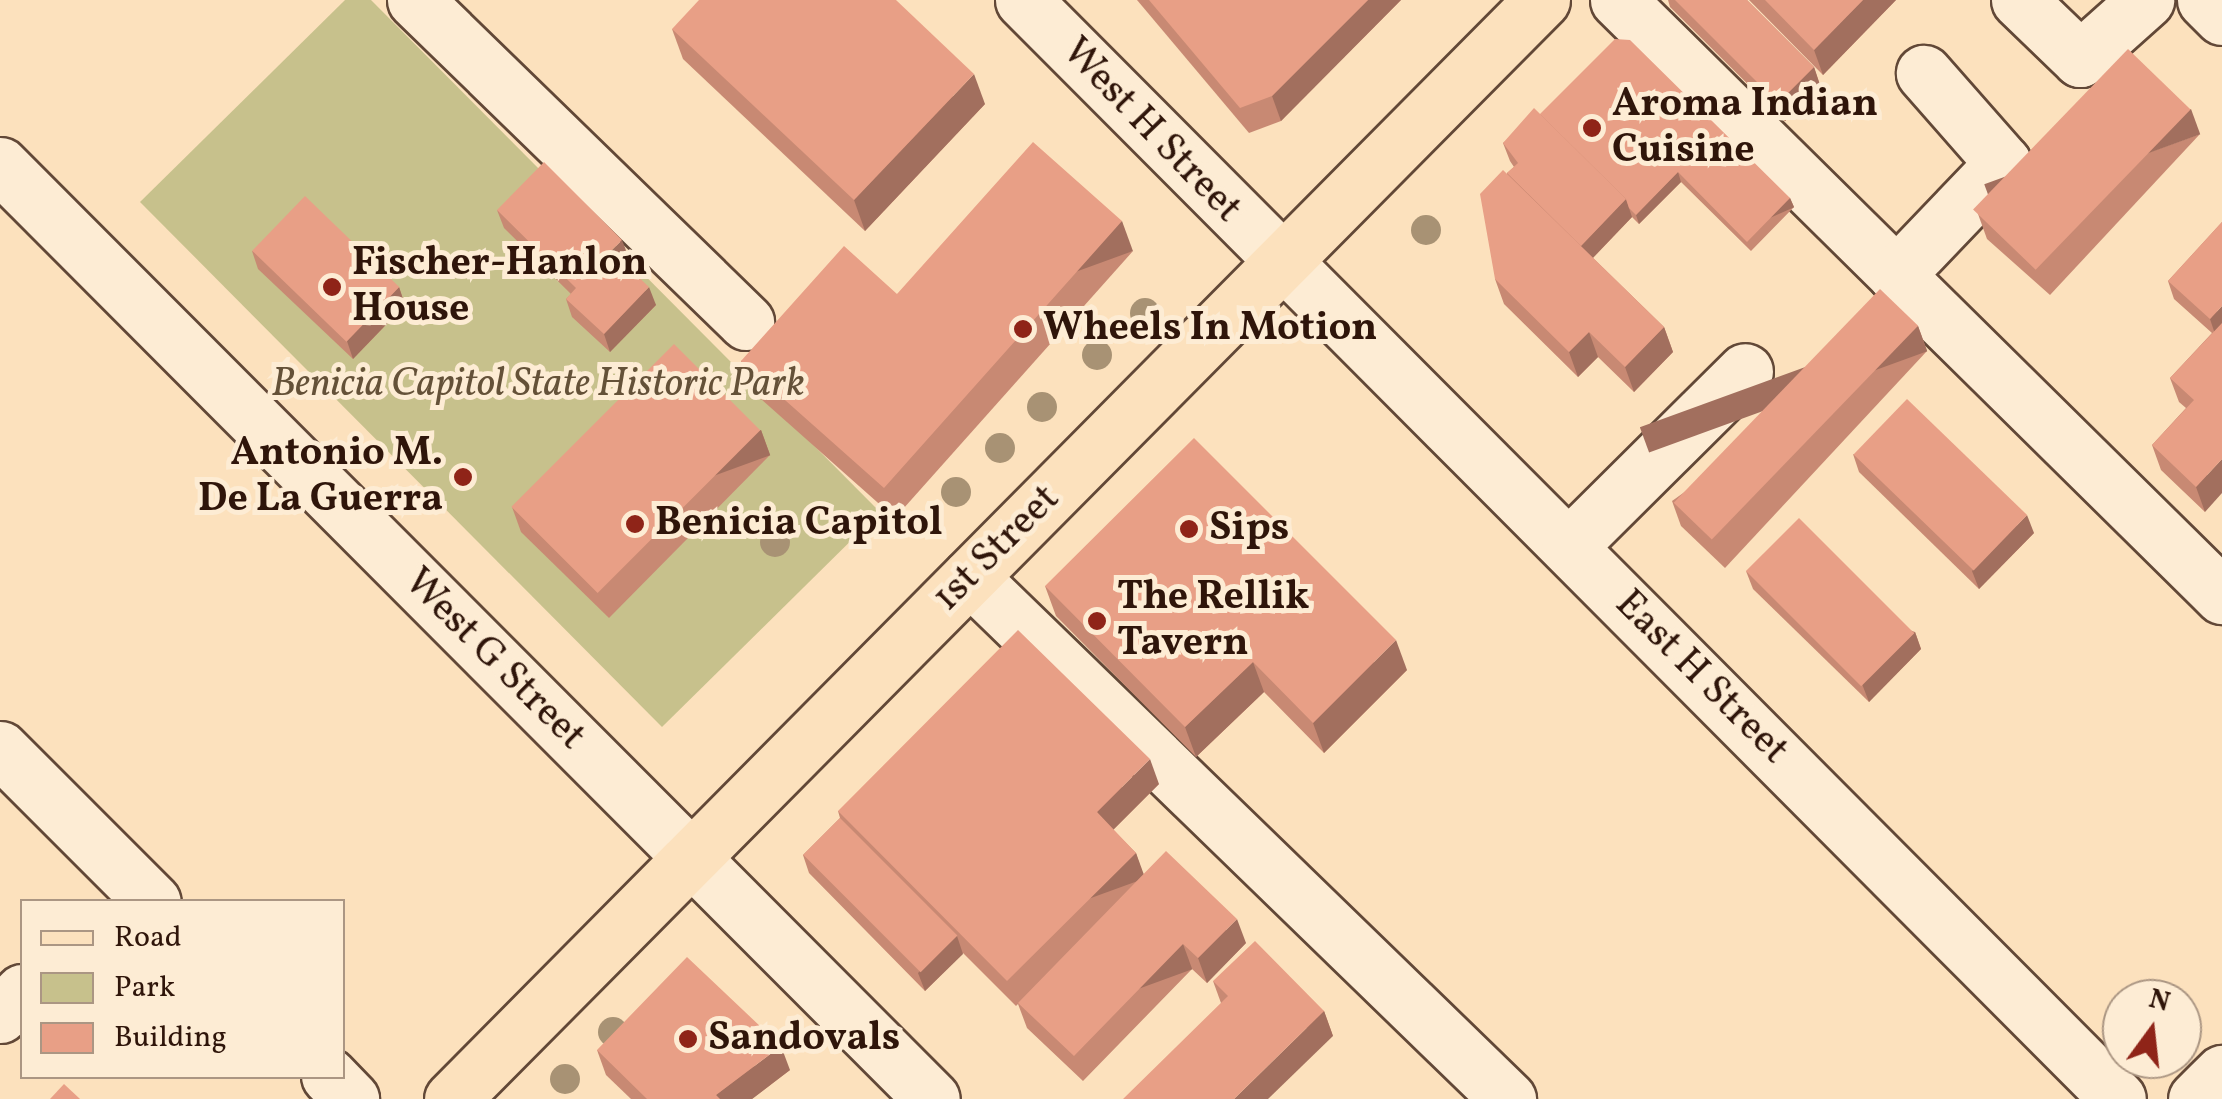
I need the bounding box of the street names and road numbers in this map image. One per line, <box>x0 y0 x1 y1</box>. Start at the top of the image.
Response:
street label: West H Street <box>1051 29 1251 233</box>
street label: 1st Street <box>924 476 1070 622</box>
street label: West G Street <box>393 559 595 761</box>
street label: East H Street <box>1604 581 1798 775</box>

